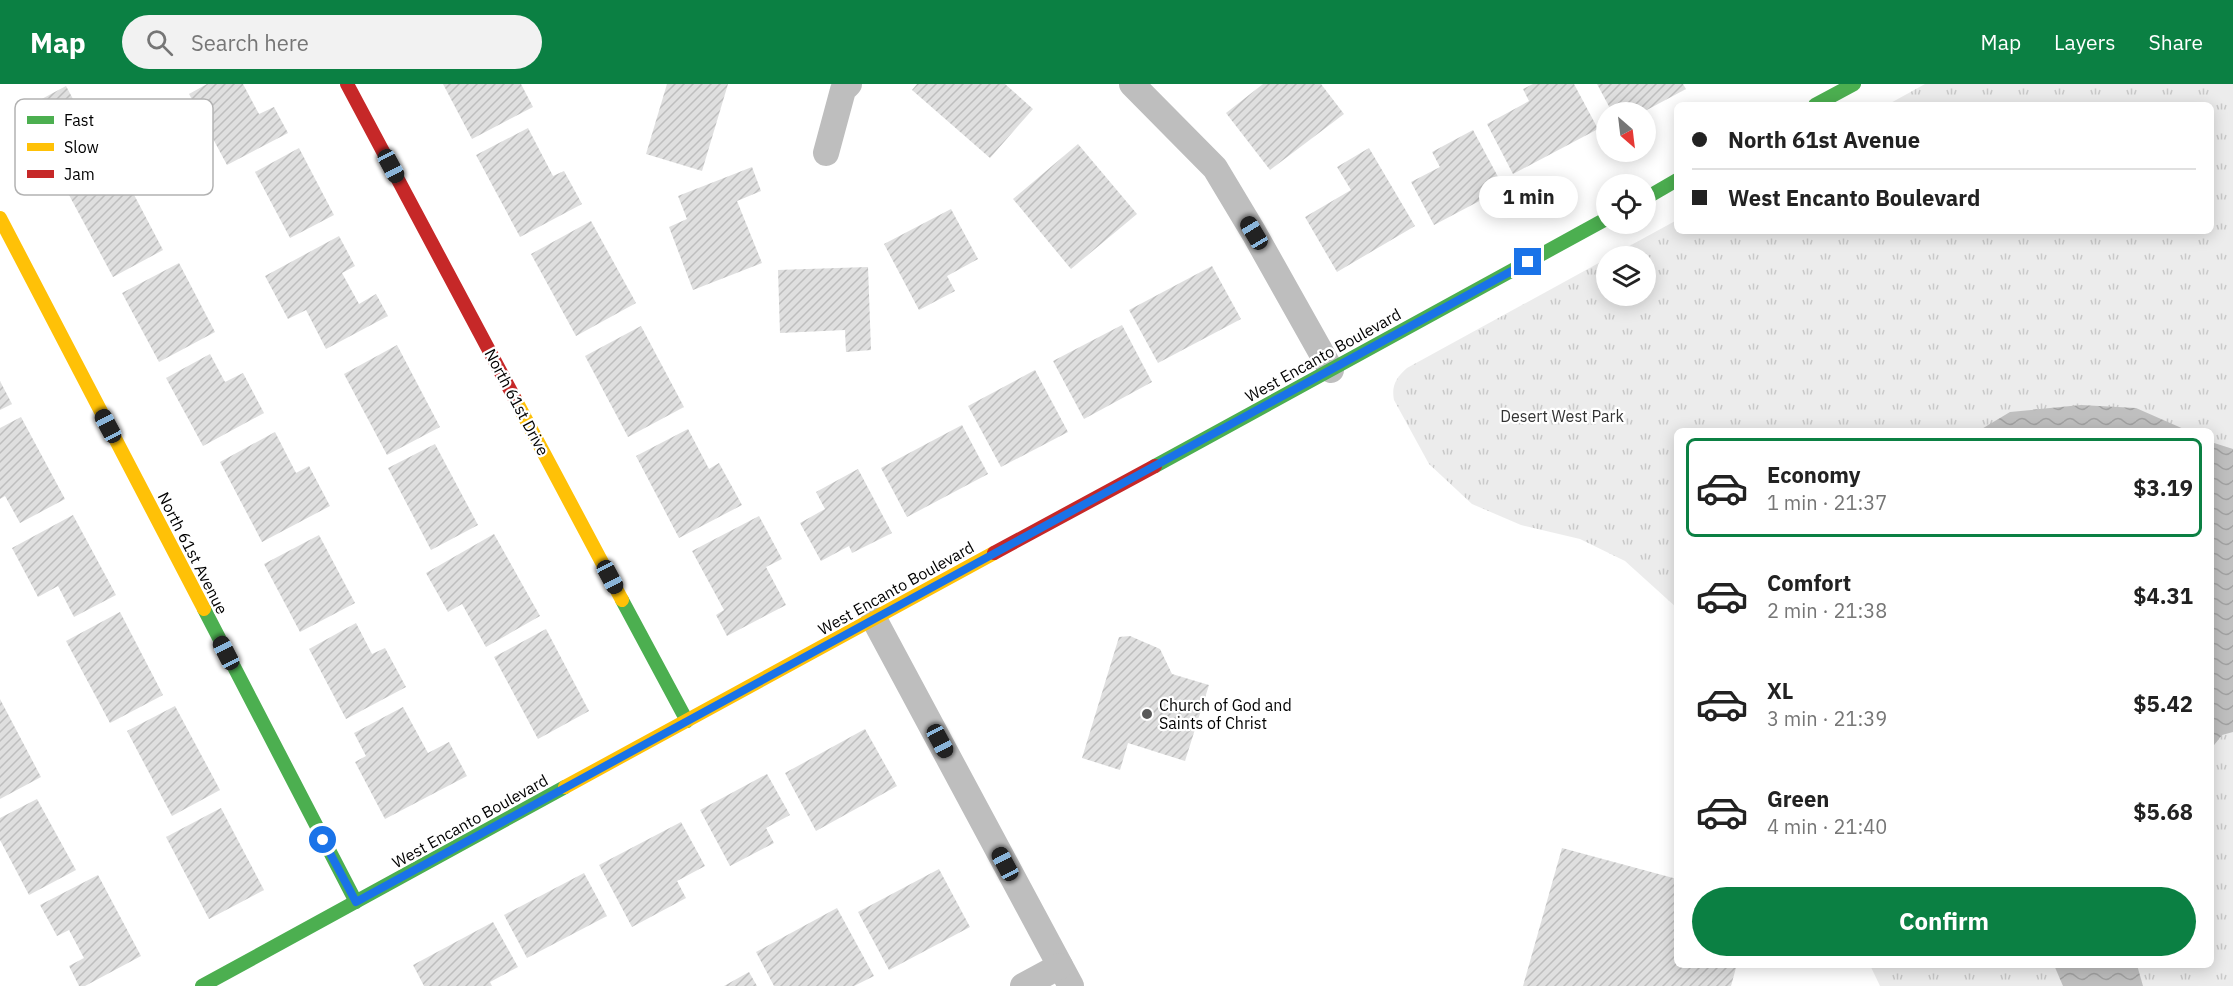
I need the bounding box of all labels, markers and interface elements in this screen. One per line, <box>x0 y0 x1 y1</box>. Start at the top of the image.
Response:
search box <box>122 15 542 69</box>
text: Map <box>30 24 86 61</box>
icon: search <box>143 26 176 59</box>
text: Search here <box>191 28 309 57</box>
text: Map <box>1981 28 2021 56</box>
text: Layers <box>2054 28 2116 56</box>
text: Share <box>2149 28 2203 56</box>
legend <box>15 99 213 195</box>
north arrow <box>1596 102 1656 162</box>
map controls <box>1596 102 1656 306</box>
text: Fast <box>64 110 94 130</box>
text: North 61st Avenue <box>1728 125 1920 154</box>
text: Slow <box>64 137 99 157</box>
car <box>375 146 407 186</box>
text: Jam <box>64 164 95 184</box>
button: locate <box>1596 174 1656 234</box>
callout: 1 min <box>1478 175 1577 217</box>
text: 1 min <box>1502 183 1555 210</box>
text: West Encanto Boulevard <box>1728 183 1981 212</box>
car <box>1237 213 1271 253</box>
button: layers <box>1596 246 1656 306</box>
route end <box>1514 248 1541 275</box>
street label: West Encanto Boulevard <box>1242 304 1404 406</box>
street label: North 61st Drive <box>480 345 554 459</box>
car <box>92 406 124 446</box>
park label: Desert West Park <box>1500 406 1624 426</box>
text: Economy <box>1767 460 1861 489</box>
icon: car <box>1695 461 1749 515</box>
text: $3.19 <box>2133 473 2193 502</box>
street label: North 61st Avenue <box>154 489 233 618</box>
text: 1 min · 21:37 <box>1767 489 1887 516</box>
street label: West Encanto Boulevard <box>815 537 977 639</box>
car <box>594 557 626 597</box>
text: Comfort <box>1767 568 1851 597</box>
icon: car <box>1695 569 1749 623</box>
text: $4.31 <box>2133 581 2193 610</box>
text: 2 min · 21:38 <box>1767 597 1887 624</box>
car <box>210 633 242 673</box>
text: XL <box>1767 676 1793 705</box>
icon: car <box>1695 677 1749 731</box>
text: $5.42 <box>2133 689 2193 718</box>
place label: Church of God and Saints of Christ <box>1159 695 1292 733</box>
text: 3 min · 21:39 <box>1767 705 1887 732</box>
marker: Church of God and Saints of Christ <box>1140 707 1154 721</box>
car <box>924 721 956 761</box>
street label: West Encanto Boulevard <box>389 770 551 872</box>
text: Green <box>1767 784 1829 813</box>
icon: car <box>1695 785 1749 839</box>
text: $5.68 <box>2133 797 2193 826</box>
text: 4 min · 21:40 <box>1767 813 1887 840</box>
route start <box>309 826 336 853</box>
car <box>989 844 1021 884</box>
button: Confirm <box>1692 887 2196 956</box>

